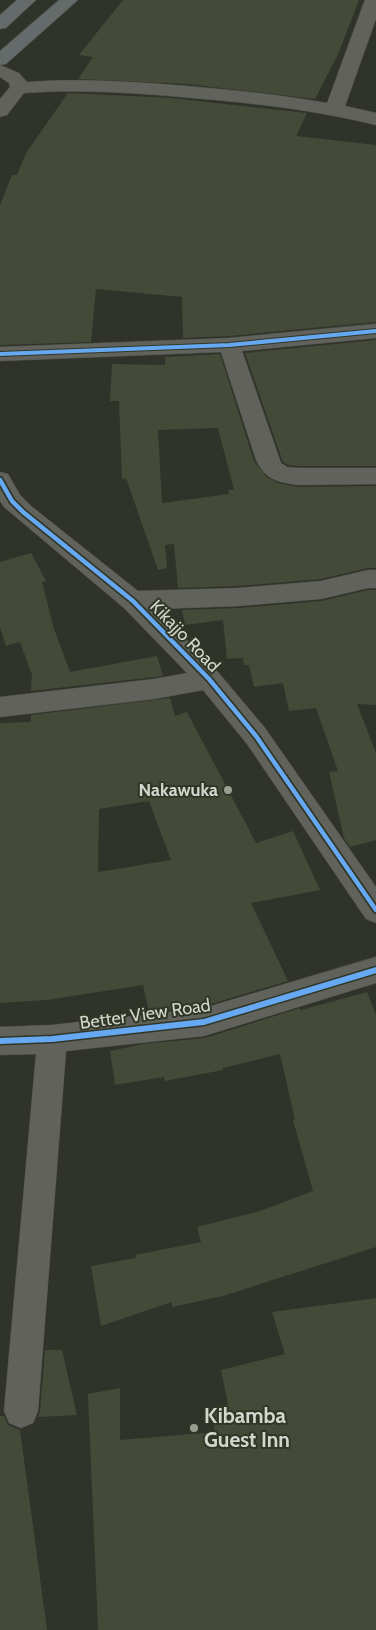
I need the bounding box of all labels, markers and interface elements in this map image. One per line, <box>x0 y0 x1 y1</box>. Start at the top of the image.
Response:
street label: Kikajjo Road <box>145 595 225 677</box>
place label: Nakawuka <box>139 779 218 801</box>
marker: Nakawuka <box>222 784 234 796</box>
street label: Better View Road <box>78 994 212 1034</box>
place label: Kibamba Guest Inn <box>204 1403 290 1452</box>
marker: Kibamba Guest Inn <box>188 1422 200 1434</box>

